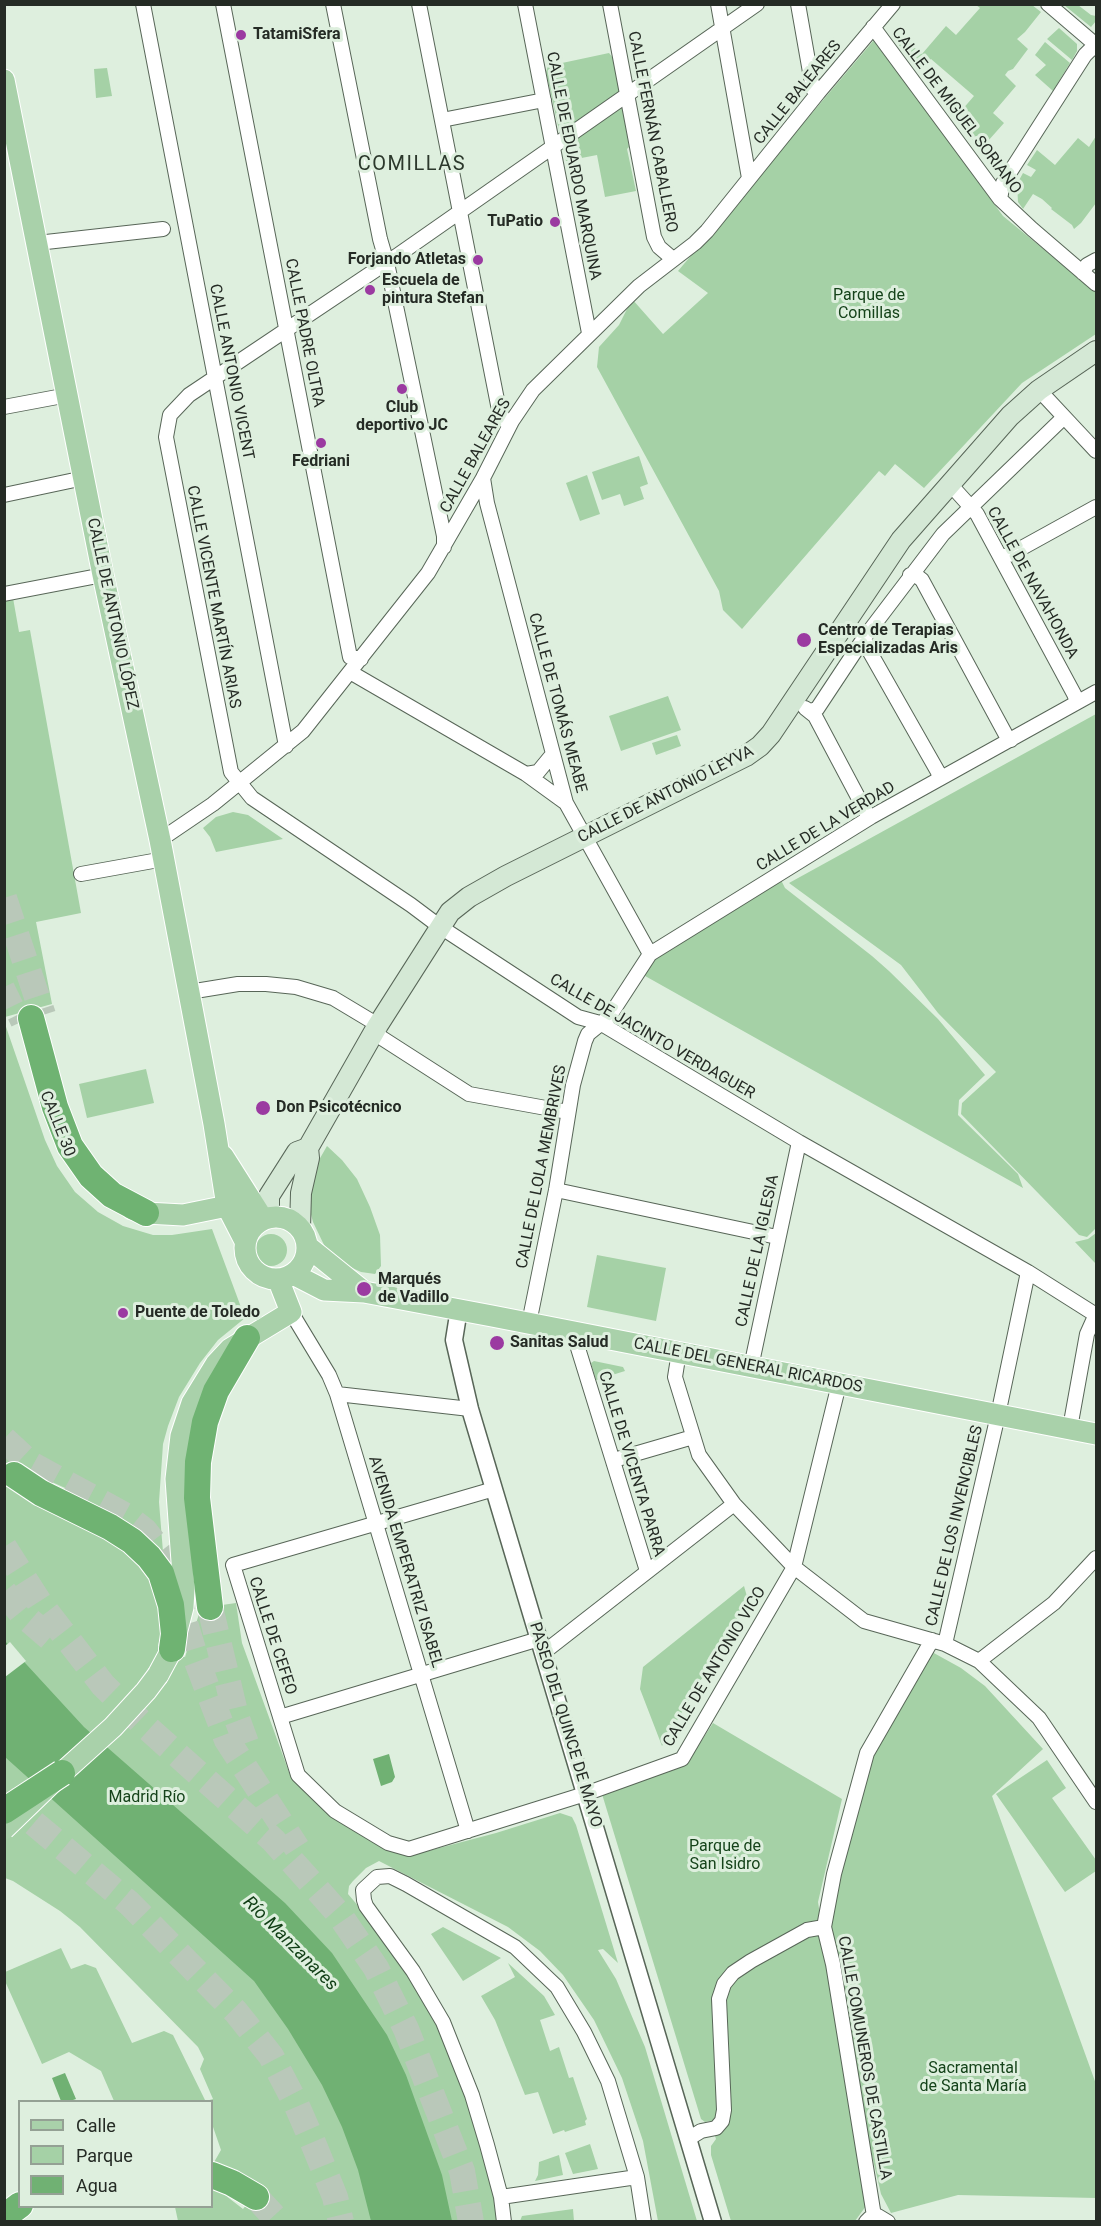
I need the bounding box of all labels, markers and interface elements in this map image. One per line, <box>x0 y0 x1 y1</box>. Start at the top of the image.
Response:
street label: CALLE DE MIGUEL SORIANO <box>887 24 1025 198</box>
place label: TatamiSfera <box>253 25 341 45</box>
marker: TatamiSfera <box>234 28 248 42</box>
street label: CALLE FERNÁN CABALLERO <box>623 30 681 234</box>
street label: CALLE BALEARES <box>750 37 846 149</box>
street label: CALLE DE EDUARDO MARQUINA <box>541 50 605 282</box>
district label: COMILLAS <box>358 153 466 177</box>
place label: TuPatio <box>487 212 543 232</box>
marker: TuPatio <box>548 215 562 229</box>
place label: Forjando Atletas <box>348 250 466 270</box>
marker: Forjando Atletas <box>471 253 485 267</box>
street label: CALLE PADRE OLTRA <box>280 257 328 409</box>
place label: Escuela de pintura Stefan <box>382 271 484 309</box>
street label: CALLE ANTONIO VICENT <box>205 282 257 462</box>
marker: Escuela de pintura Stefan <box>363 283 377 297</box>
park label: Parque de Comillas <box>833 286 905 324</box>
marker: Club deportivo JC <box>395 382 409 396</box>
street label: CALLE BALEARES <box>437 395 515 517</box>
place label: Club deportivo JC <box>356 398 448 436</box>
marker: Fedriani <box>314 436 328 450</box>
place label: Fedriani <box>292 452 350 472</box>
street label: CALLE VICENTE MARTÍN ARIAS <box>182 484 244 710</box>
street label: CALLE DE NAVAHONDA <box>982 504 1082 662</box>
street label: CALLE DE ANTONIO LÓPEZ <box>82 516 142 712</box>
street label: CALLE DE TOMÁS MEABE <box>524 611 590 795</box>
place label: Centro de Terapias Especializadas Aris <box>818 621 958 659</box>
marker: Centro de Terapias Especializadas Aris <box>795 631 813 649</box>
street label: CALLE DE ANTONIO LEYVA <box>575 742 757 848</box>
street label: CALLE DE LA VERDAD <box>753 778 899 876</box>
street label: CALLE DE JACINTO VERDAGUER <box>546 970 758 1104</box>
street label: CALLE DE LOLA MEMBRIVES <box>513 1064 571 1270</box>
street label: CALLE 30 <box>35 1088 79 1160</box>
place label: Don Psicotécnico <box>276 1098 401 1118</box>
marker: Don Psicotécnico <box>254 1099 272 1117</box>
street label: CALLE DE LA IGLESIA <box>732 1173 784 1329</box>
place label: Marqués de Vadillo <box>378 1270 449 1308</box>
marker: Marqués de Vadillo <box>355 1280 373 1298</box>
place label: Puente de Toledo <box>135 1303 260 1323</box>
marker: Puente de Toledo <box>116 1306 130 1320</box>
place label: Sanitas Salud <box>510 1333 608 1353</box>
marker: Sanitas Salud <box>488 1334 506 1352</box>
street label: CALLE DEL GENERAL RICARDOS <box>632 1334 864 1398</box>
street label: CALLE DE VICENTA PARRA <box>594 1369 668 1559</box>
street label: CALLE DE LOS INVENCIBLES <box>923 1424 987 1628</box>
street label: AVENIDA EMPERATRIZ ISABEL <box>364 1454 446 1670</box>
street label: CALLE DE CEFEO <box>244 1574 300 1698</box>
street label: CALLE DE ANTONIO VICO <box>660 1583 770 1751</box>
street label: PASEO DEL QUINCE DE MAYO <box>525 1620 605 1830</box>
park label: Madrid Río <box>109 1788 185 1808</box>
park label: Parque de San Isidro <box>689 1837 761 1875</box>
water label: Río Manzanares <box>238 1892 342 1996</box>
street label: CALLE COMUNEROS DE CASTILLA <box>833 1935 895 2181</box>
park label: Sacramental de Santa María <box>919 2059 1027 2097</box>
legend <box>18 2100 213 2208</box>
text: Calle <box>76 2115 116 2136</box>
text: Parque <box>76 2145 133 2166</box>
text: Agua <box>76 2175 118 2196</box>

